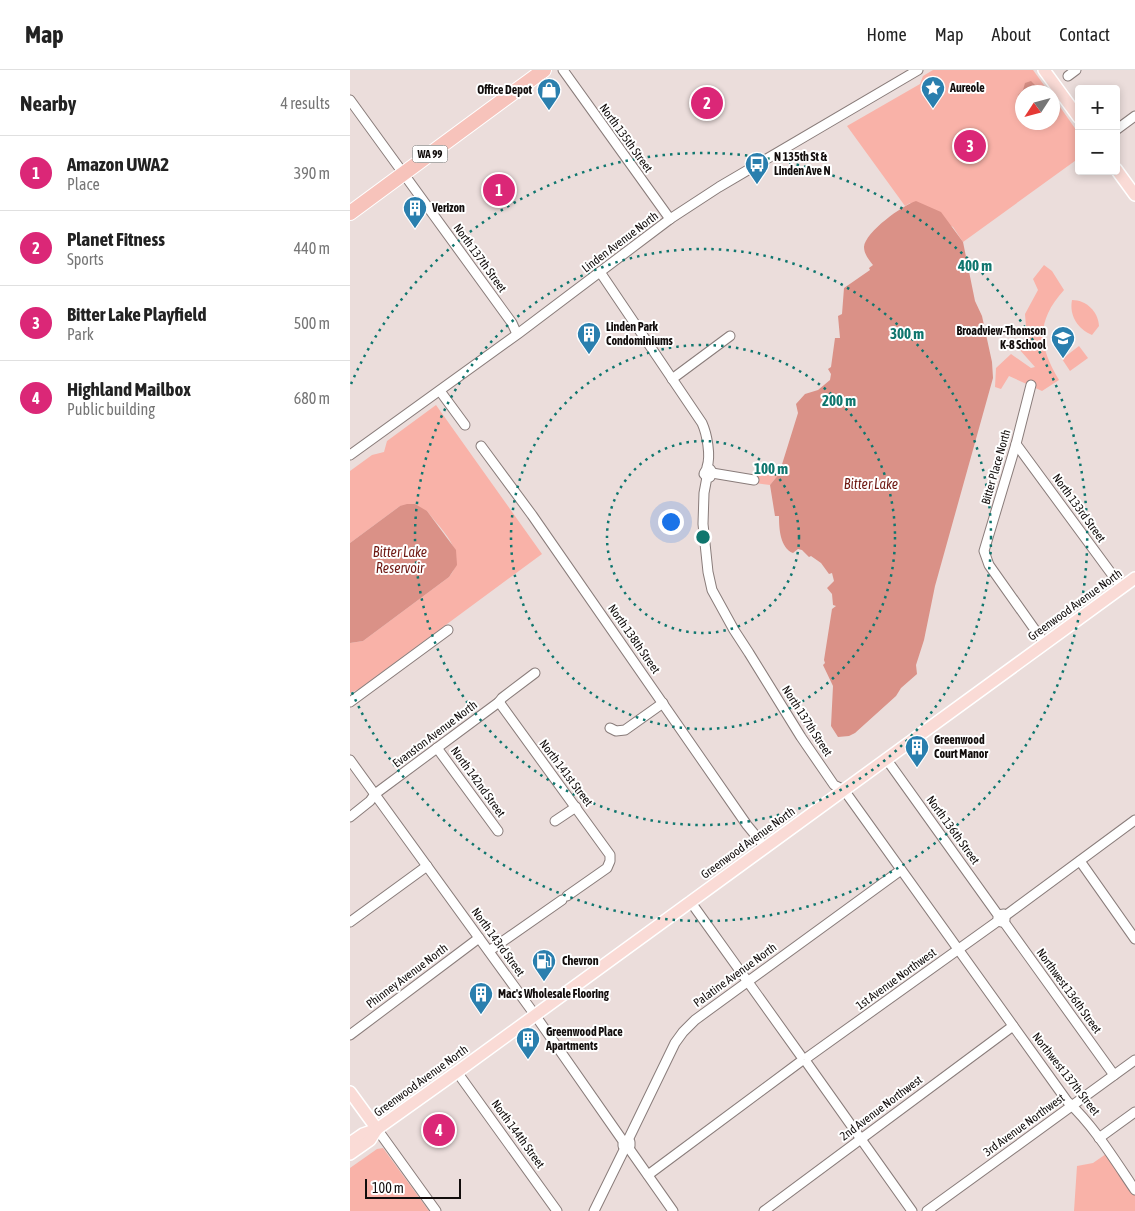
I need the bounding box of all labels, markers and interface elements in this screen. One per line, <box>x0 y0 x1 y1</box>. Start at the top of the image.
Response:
text: Map <box>25 21 64 48</box>
text: Home <box>867 24 907 45</box>
text: Map <box>935 24 964 45</box>
text: About <box>992 24 1031 45</box>
text: Contact <box>1059 24 1110 45</box>
place icon: Aureole <box>920 75 946 109</box>
shop icon: Office Depot <box>536 77 562 111</box>
place label: Aureole <box>949 81 985 95</box>
place label: Office Depot <box>477 83 533 97</box>
pin: 2 <box>691 84 723 122</box>
north arrow <box>1015 85 1060 130</box>
map controls <box>1075 85 1120 175</box>
button: + <box>1075 85 1120 130</box>
text: Nearby <box>20 91 76 115</box>
text: 4 results <box>280 94 330 112</box>
street label: North 135th Street <box>596 101 656 175</box>
pin: 3 <box>954 127 986 165</box>
button: − <box>1075 130 1120 175</box>
road number: WA 99 <box>412 146 448 162</box>
place label: N 135th St & Linden Ave N <box>774 150 831 178</box>
bus stop icon: N 135th St & Linden Ave N <box>744 151 770 185</box>
text: Amazon UWA2 <box>67 153 169 175</box>
text: 1 <box>32 164 40 182</box>
text: 390 m <box>294 164 330 182</box>
pin: 1 <box>483 171 515 209</box>
text: Place <box>67 175 100 193</box>
building icon: Verizon <box>402 195 428 229</box>
place label: Verizon <box>431 201 465 215</box>
street label: Linden Avenue North <box>579 209 661 275</box>
street label: North 137th Street <box>450 221 510 295</box>
text: Planet Fitness <box>67 228 165 250</box>
text: 2 <box>32 239 40 257</box>
text: 440 m <box>294 239 330 257</box>
text: Sports <box>67 250 104 268</box>
text: 400 m <box>957 257 992 274</box>
text: Bitter Lake Playfield <box>67 303 206 325</box>
text: 3 <box>32 314 40 332</box>
text: 500 m <box>294 314 330 332</box>
place label: Linden Park Condominiums <box>606 320 674 348</box>
building icon: Linden Park Condominiums <box>576 321 602 355</box>
place label: Broadview-Thomson K-8 School <box>956 324 1047 352</box>
text: Park <box>67 325 94 343</box>
text: 300 m <box>890 325 924 342</box>
school or university icon: Broadview-Thomson K-8 School <box>1050 325 1076 359</box>
text: Highland Mailbox <box>67 378 191 400</box>
text: 4 <box>32 389 40 407</box>
text: 680 m <box>294 389 330 407</box>
text: 200 m <box>822 392 856 409</box>
text: Public building <box>67 400 155 418</box>
street label: Bitter Place North <box>979 428 1013 506</box>
text: 100 m <box>754 460 788 477</box>
street label: North 133rd Street <box>1049 471 1109 545</box>
water label: Bitter Lake <box>844 476 898 492</box>
your location <box>658 509 684 535</box>
centre of rings <box>694 528 712 546</box>
water label: Bitter Lake Reservoir <box>373 544 427 576</box>
street label: Greenwood Avenue North <box>1025 566 1125 644</box>
street label: North 138th Street <box>605 602 663 677</box>
street label: North 137th Street <box>779 683 835 759</box>
street label: Evanston Avenue North <box>390 698 480 770</box>
place label: Greenwood Court Manor <box>934 733 988 761</box>
building icon: Greenwood Court Manor <box>904 734 930 768</box>
street label: North 141st Street <box>536 737 596 809</box>
street label: North 142nd Street <box>448 744 509 820</box>
street label: North 136th Street <box>923 793 983 867</box>
street label: Greenwood Avenue North <box>698 804 798 882</box>
street label: North 143rd Street <box>468 905 528 979</box>
street label: Palatine Avenue North <box>691 940 779 1010</box>
street label: Phinney Avenue North <box>364 941 450 1011</box>
street label: 1st Avenue Northwest <box>853 945 939 1013</box>
street label: Northwest 136th Street <box>1034 946 1105 1037</box>
fuel station icon: Chevron <box>531 948 557 982</box>
place label: Chevron <box>562 954 599 968</box>
building icon: Mac's Wholesale Flooring <box>468 981 494 1015</box>
place label: Mac's Wholesale Flooring <box>498 987 610 1001</box>
place label: Greenwood Place Apartments <box>545 1025 623 1053</box>
building icon: Greenwood Place Apartments <box>515 1026 541 1060</box>
street label: Northwest 137th Street <box>1029 1030 1103 1119</box>
street label: Greenwood Avenue North <box>371 1042 471 1120</box>
street label: 2nd Avenue Northwest <box>837 1072 925 1143</box>
street label: 3rd Avenue Northwest <box>981 1091 1068 1159</box>
street label: North 144th Street <box>488 1097 548 1171</box>
pin: 4 <box>423 1111 455 1149</box>
scale bar <box>365 1176 461 1199</box>
text: 100 m <box>372 1180 404 1196</box>

